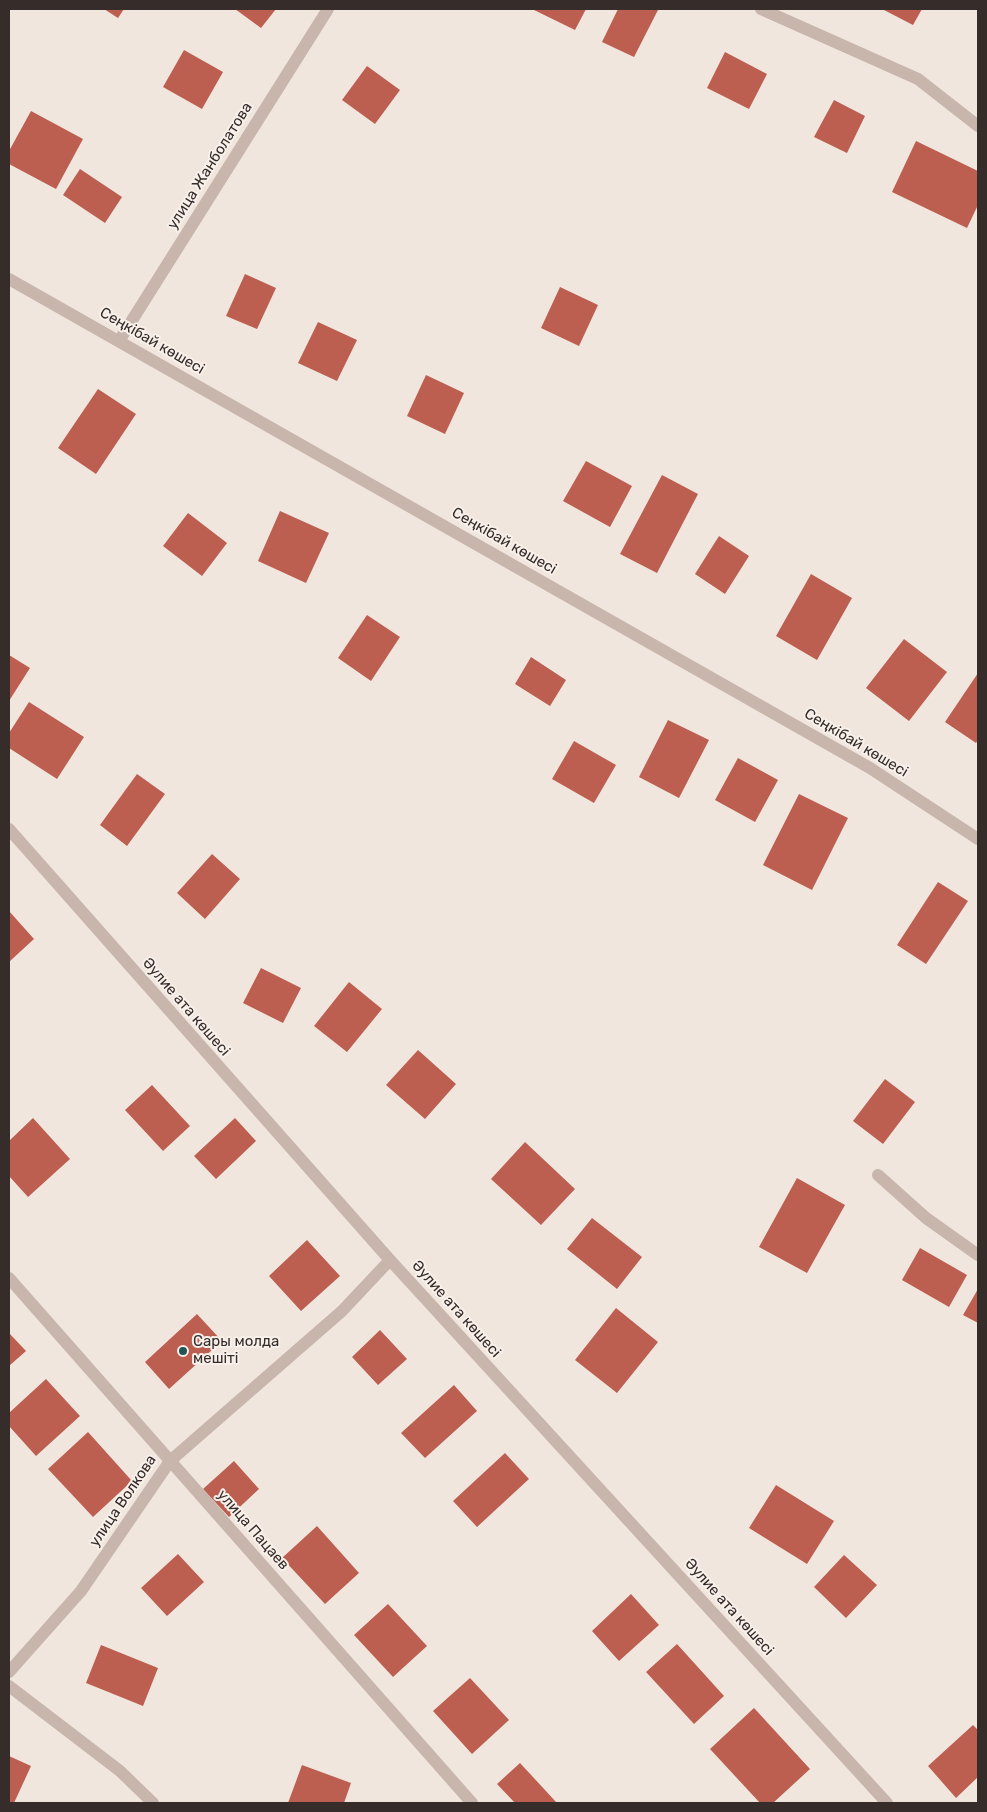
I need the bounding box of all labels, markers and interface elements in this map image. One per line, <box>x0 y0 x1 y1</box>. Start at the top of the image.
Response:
street label: улица Жанболатова <box>164 99 256 233</box>
street label: Сеңкібай көшесі <box>96 304 208 378</box>
street label: Сеңкібай көшесі <box>448 504 560 578</box>
street label: Сеңкібай көшесі <box>801 705 911 781</box>
street label: Әулие ата көшесі <box>138 954 234 1060</box>
street label: Әулие ата көшесі <box>408 1257 504 1361</box>
place label: Сары молда мешіті <box>193 1333 279 1368</box>
marker: Сары молда мешіті <box>177 1345 189 1357</box>
street label: улица Волкова <box>86 1452 160 1550</box>
street label: улица Пацаев <box>213 1486 293 1574</box>
street label: Әулие ата көшесі <box>681 1555 777 1659</box>

